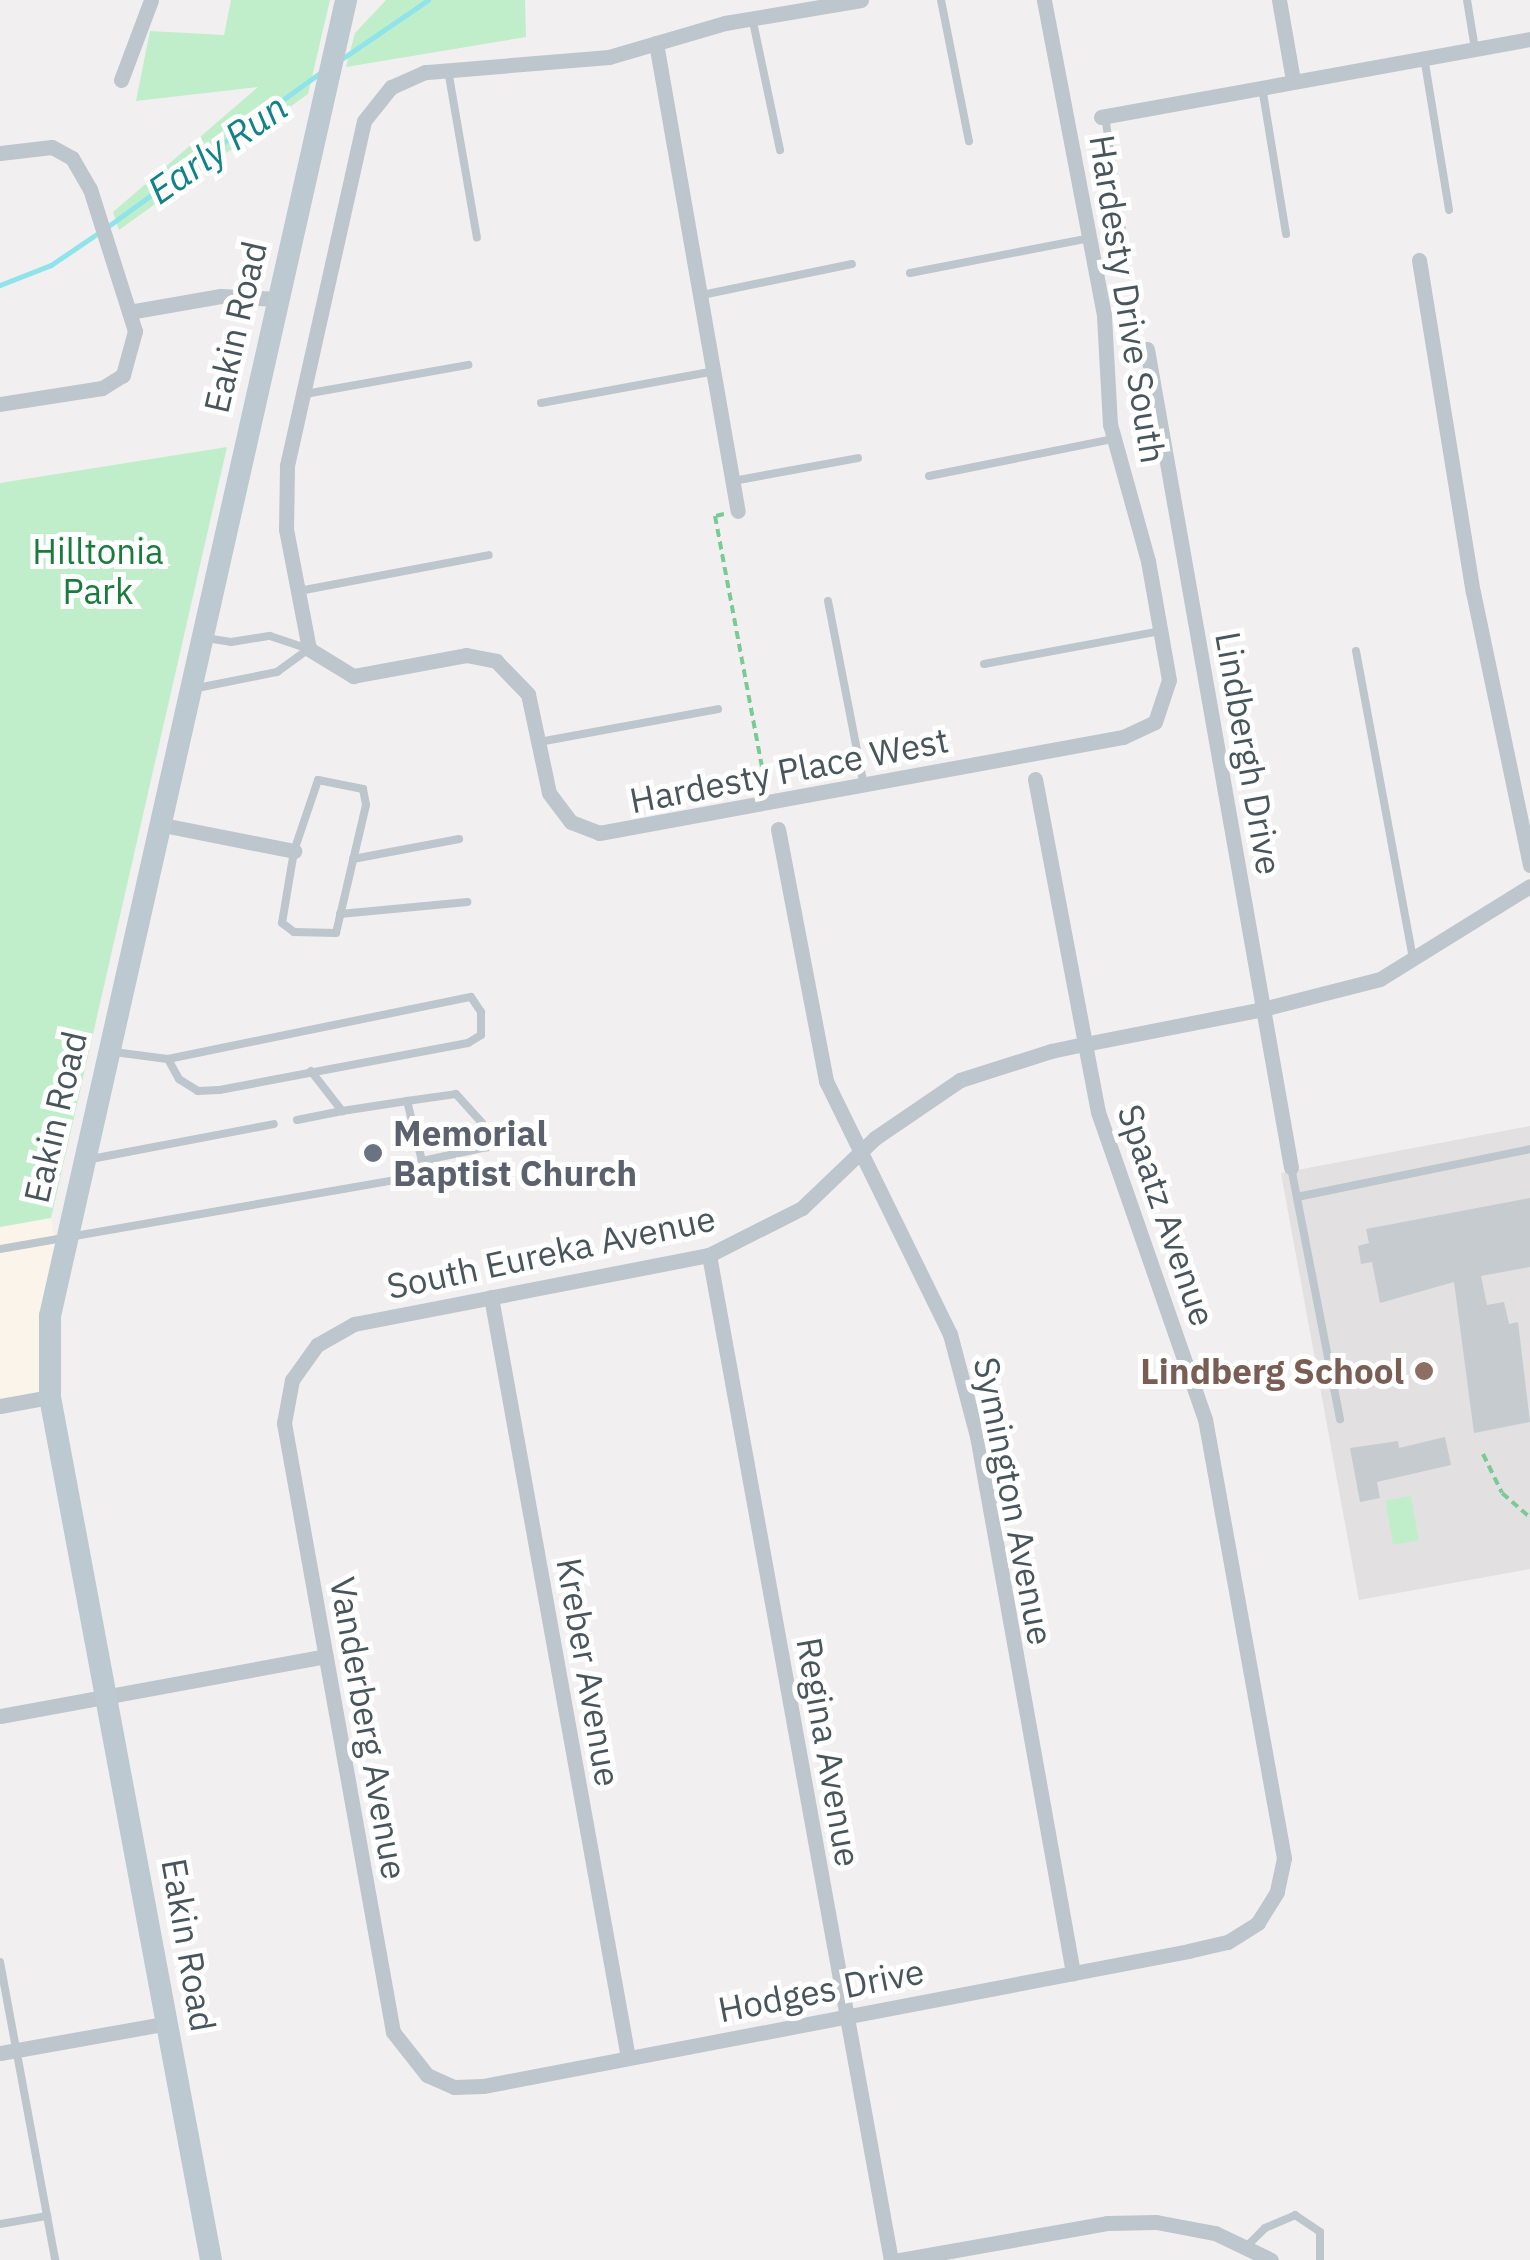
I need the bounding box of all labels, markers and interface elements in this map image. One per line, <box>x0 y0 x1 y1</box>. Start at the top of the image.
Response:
water label: Early Run <box>138 83 296 213</box>
street label: Hardesty Drive South <box>1081 132 1175 466</box>
street label: Eakin Road <box>195 237 275 417</box>
park label: Hilltonia Park <box>32 530 164 612</box>
street label: Lindbergh Drive <box>1207 628 1291 878</box>
street label: Hardesty Place West <box>626 719 952 821</box>
street label: Eakin Road <box>15 1027 95 1207</box>
street label: Spaatz Avenue <box>1109 1099 1225 1331</box>
place label: Memorial Baptist Church <box>393 1112 637 1194</box>
marker: Memorial Baptist Church <box>362 1142 384 1164</box>
street label: South Eureka Avenue <box>383 1197 719 1307</box>
place label: Lindberg School <box>1140 1350 1404 1392</box>
street label: Symington Avenue <box>966 1354 1062 1648</box>
marker: Lindberg School <box>1413 1360 1435 1382</box>
street label: Kreber Avenue <box>548 1555 630 1789</box>
street label: Vanderberg Avenue <box>322 1574 416 1882</box>
street label: Regina Avenue <box>788 1634 870 1870</box>
street label: Eakin Road <box>153 1855 225 2035</box>
street label: Hodges Drive <box>715 1949 927 2031</box>

